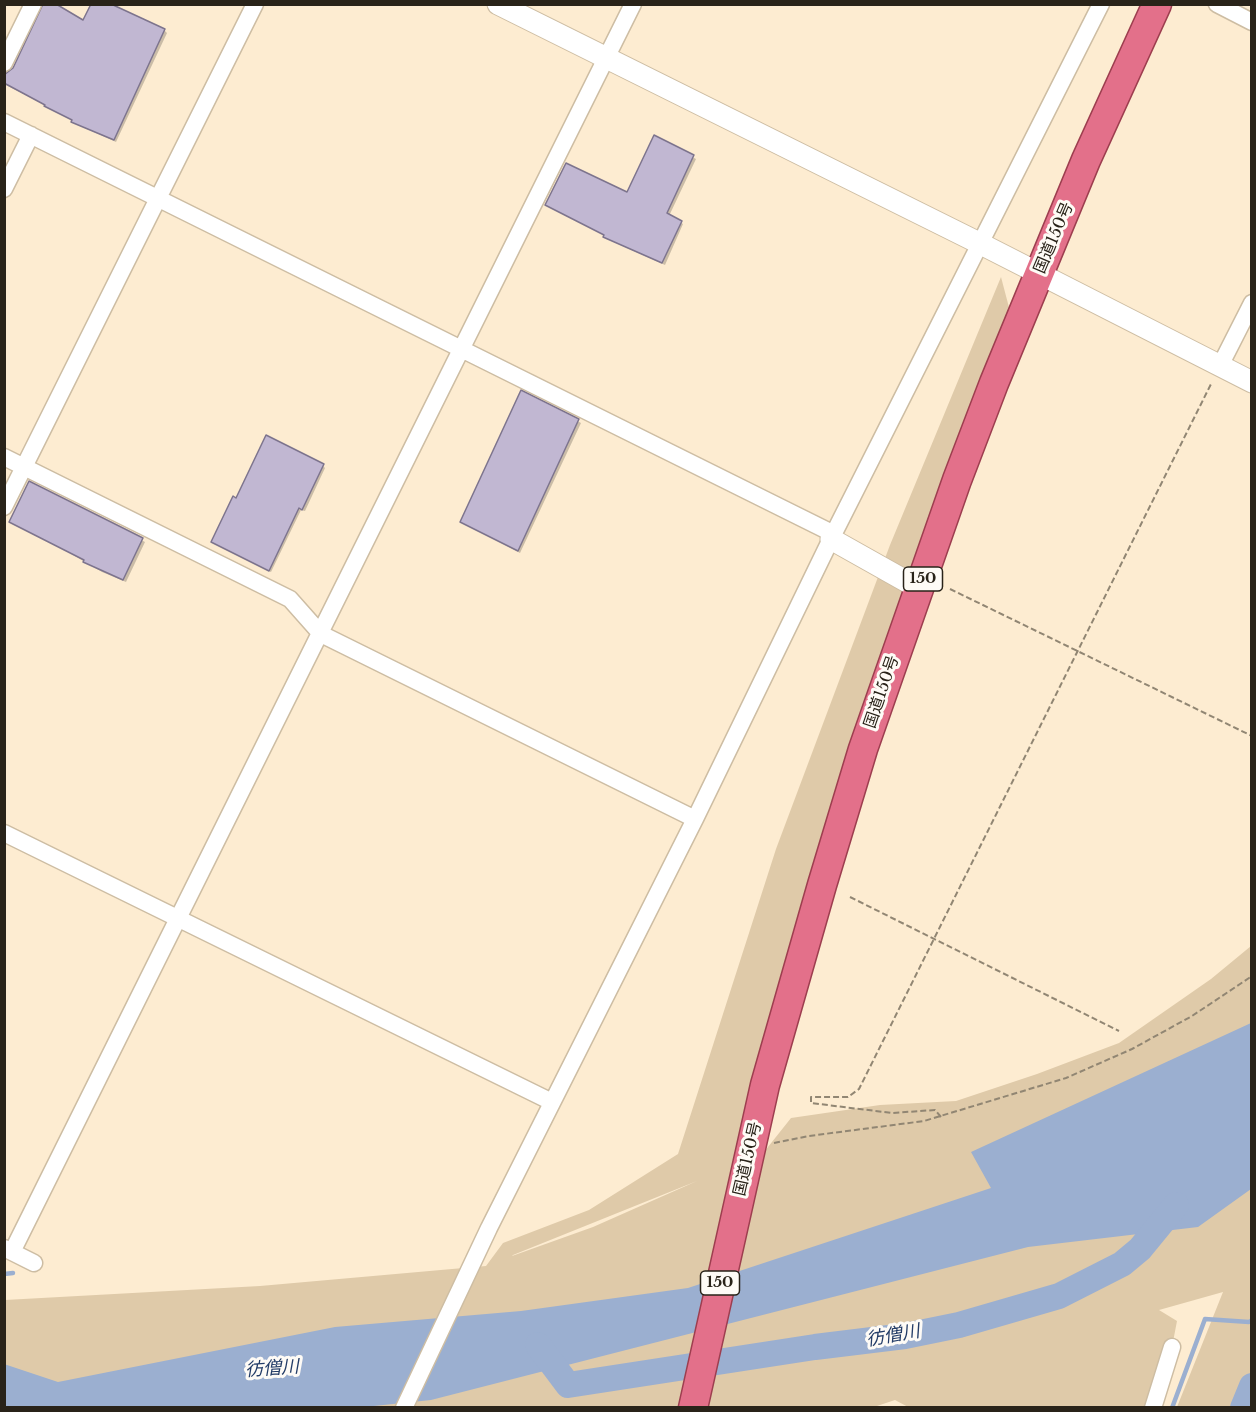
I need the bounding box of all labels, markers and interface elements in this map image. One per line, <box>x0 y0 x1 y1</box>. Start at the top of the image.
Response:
street label: 国道150号 <box>1030 199 1078 277</box>
road number: 150 <box>904 567 942 591</box>
street label: 国道150号 <box>861 653 903 731</box>
street label: 国道150号 <box>730 1120 766 1198</box>
road number: 150 <box>700 1271 740 1295</box>
water label: 彷僧川 <box>865 1321 921 1351</box>
water label: 彷僧川 <box>244 1356 300 1382</box>

